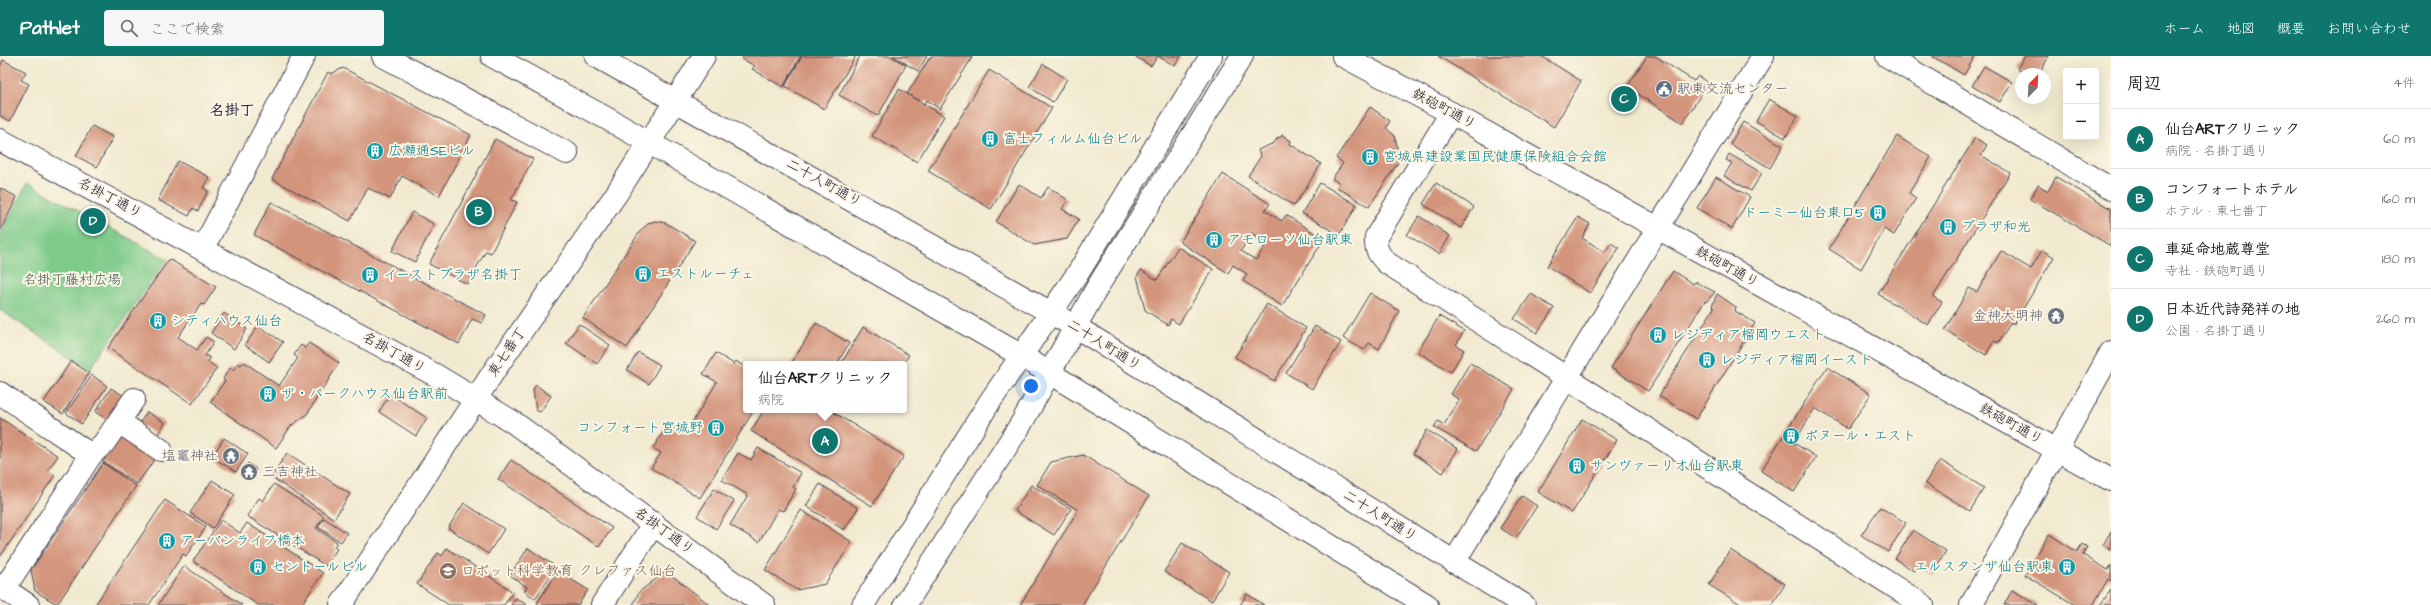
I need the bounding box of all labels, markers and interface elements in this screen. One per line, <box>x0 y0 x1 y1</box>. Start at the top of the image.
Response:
search box <box>104 10 384 46</box>
text: Pathlet <box>20 15 80 42</box>
icon: search <box>118 17 140 39</box>
text: ここで検索 <box>150 19 225 40</box>
text: ホーム <box>2164 19 2205 39</box>
text: 地図 <box>2227 19 2255 39</box>
text: 概要 <box>2277 19 2305 39</box>
text: お問い合わせ <box>2327 19 2411 39</box>
north arrow <box>2015 68 2051 104</box>
map controls <box>2063 68 2099 140</box>
button: + <box>2063 68 2099 104</box>
text: 周辺 <box>2127 72 2161 96</box>
text: 4件 <box>2393 74 2415 92</box>
public building icon: 駅東交流センター <box>1654 79 1674 99</box>
place label: 駅東交流センター <box>1677 79 1788 99</box>
street label: 鉄砲町通り <box>1408 84 1480 134</box>
pin: C <box>1611 84 1637 114</box>
district label: 名掛丁 <box>209 100 255 121</box>
button: − <box>2063 104 2099 140</box>
text: 仙台ARTクリニック <box>2165 119 2300 140</box>
building icon: 富士フィルム仙台ビル <box>980 129 1000 149</box>
place label: 富士フィルム仙台ビル <box>1003 129 1143 149</box>
text: A <box>2136 130 2144 148</box>
text: 60 m <box>2383 130 2415 148</box>
building icon: 広瀬通SEビル <box>365 141 385 161</box>
place label: 広瀬通SEビル <box>388 141 475 161</box>
text: 病院 · 名掛丁通り <box>2165 142 2268 160</box>
building icon: 宮城県建設業国民健康保険組合会館 <box>1360 147 1380 167</box>
place label: 宮城県建設業国民健康保険組合会館 <box>1383 147 1607 167</box>
street label: 二十人町通り <box>782 154 866 212</box>
street label: 名掛丁通り <box>74 173 146 223</box>
text: コンフォートホテル <box>2165 179 2298 200</box>
text: B <box>2135 190 2145 208</box>
text: 160 m <box>2382 190 2415 208</box>
pin: B <box>466 197 492 227</box>
text: ホテル · 東七番丁 <box>2165 202 2268 220</box>
place label: ドーミー仙台東口5 <box>1743 203 1865 223</box>
building icon: ドーミー仙台東口5 <box>1868 203 1888 223</box>
pin: D <box>80 206 106 236</box>
building icon: プラザ和光 <box>1938 217 1958 237</box>
place label: プラザ和光 <box>1961 217 2031 237</box>
building icon: アモローソ仙台駅東 <box>1204 230 1224 250</box>
place label: アモローソ仙台駅東 <box>1227 230 1353 250</box>
text: 車延命地蔵尊堂 <box>2165 239 2270 260</box>
street label: 鉄砲町通り <box>1692 241 1762 293</box>
text: C <box>2135 250 2145 268</box>
text: 180 m <box>2381 250 2415 268</box>
text: 寺社 · 鉄砲町通り <box>2165 262 2268 280</box>
building icon: エストルーチェ <box>633 264 653 284</box>
place label: エストルーチェ <box>656 264 754 284</box>
building icon: イーストプラザ名掛丁 <box>360 265 380 285</box>
place label: イーストプラザ名掛丁 <box>383 265 522 285</box>
park label: 名掛丁藤村広場 <box>23 270 121 290</box>
text: 日本近代詩発祥の地 <box>2165 299 2300 320</box>
place label: 金神大明神 <box>1973 306 2043 326</box>
temple icon: 金神大明神 <box>2046 306 2066 326</box>
text: D <box>2136 310 2144 328</box>
text: 260 m <box>2376 310 2415 328</box>
building icon: シティハウス仙台 <box>148 311 168 331</box>
place label: シティハウス仙台 <box>171 311 282 331</box>
street label: 二十人町通り <box>1063 314 1145 376</box>
text: 公園 · 名掛丁通り <box>2165 322 2268 340</box>
street label: 東七番丁 <box>483 323 531 381</box>
building icon: レジディア榴岡ウエスト <box>1648 325 1668 345</box>
place label: レジディア榴岡ウエスト <box>1671 325 1826 345</box>
street label: 名掛丁通り <box>359 327 429 379</box>
building icon: レジディア榴岡イースト <box>1697 350 1717 370</box>
place label: レジディア榴岡イースト <box>1720 350 1873 370</box>
popup <box>743 361 907 413</box>
text: 仙台ARTクリニック <box>758 368 892 389</box>
your location <box>1021 376 1041 396</box>
building icon: ザ・パークハウス仙台駅前 <box>258 384 278 404</box>
place label: ザ・パークハウス仙台駅前 <box>281 384 448 404</box>
text: 病院 <box>758 391 784 409</box>
street label: 鉄砲町通り <box>1976 398 2046 450</box>
place label: コンフォート宮城野 <box>577 418 703 438</box>
building icon: コンフォート宮城野 <box>706 418 726 438</box>
pin: A <box>812 426 838 456</box>
building icon: ボヌール・エスト <box>1781 426 1801 446</box>
place label: ボヌール・エスト <box>1804 426 1916 446</box>
place label: 塩竃神社 <box>162 446 218 466</box>
temple icon: 塩竃神社 <box>221 446 241 466</box>
building icon: サンヴァーリオ仙台駅東 <box>1567 456 1587 476</box>
place label: サンヴァーリオ仙台駅東 <box>1590 456 1744 476</box>
temple icon: 三吉神社 <box>239 462 259 482</box>
place label: 三吉神社 <box>262 462 318 482</box>
street label: 二十人町通り <box>1339 485 1421 547</box>
street label: 名掛丁通り <box>630 502 698 560</box>
building icon: アーバンライフ橋本 <box>157 531 177 551</box>
place label: アーバンライフ橋本 <box>180 531 305 551</box>
building icon: セントールビル <box>248 557 268 577</box>
place label: セントールビル <box>271 557 368 577</box>
place label: エルスタンザ仙台駅東 <box>1914 557 2054 577</box>
building icon: エルスタンザ仙台駅東 <box>2057 557 2077 577</box>
school or university icon: ロボット科学教育 クレファス仙台 <box>438 561 458 581</box>
place label: ロボット科学教育 クレファス仙台 <box>461 561 677 581</box>

